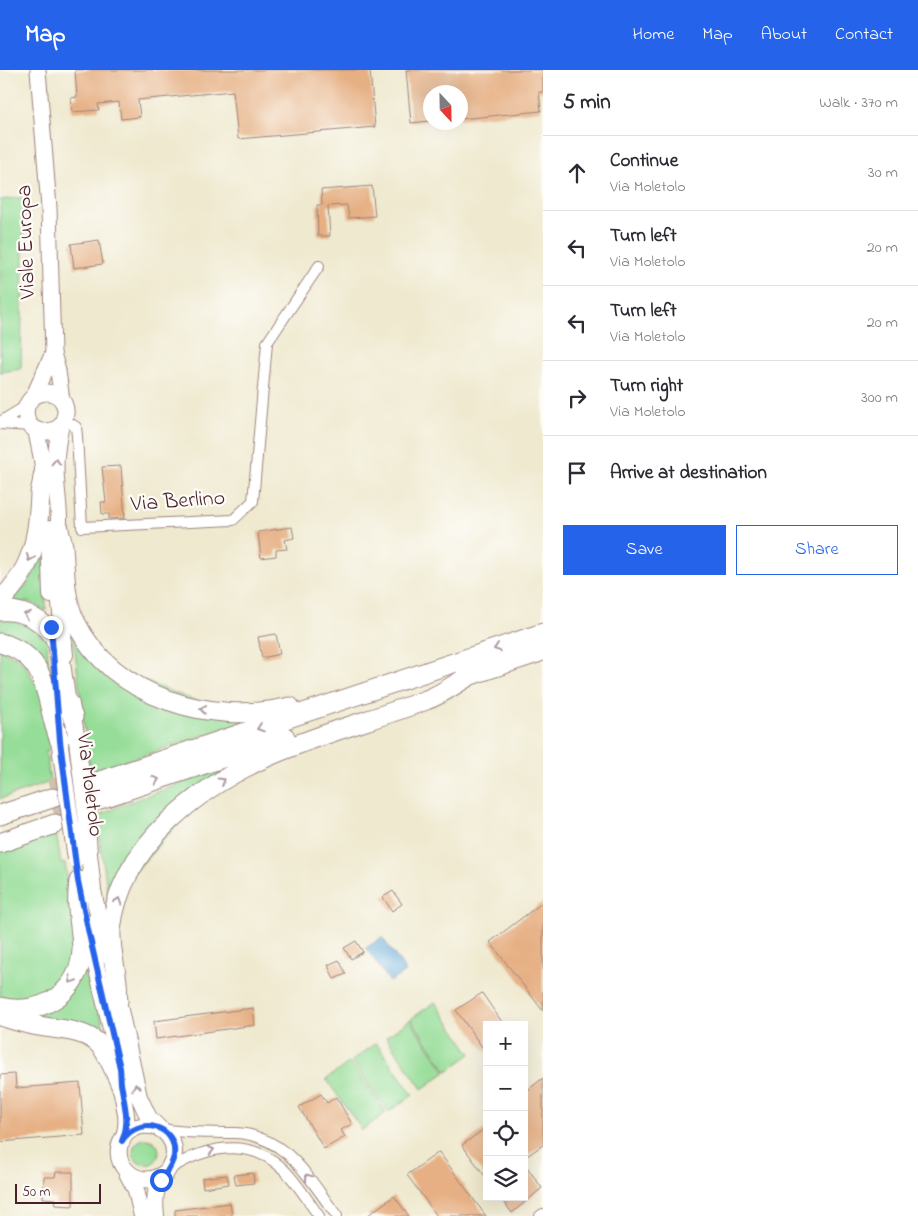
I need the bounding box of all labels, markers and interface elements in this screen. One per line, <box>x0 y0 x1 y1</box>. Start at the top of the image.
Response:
text: Map <box>25 18 66 53</box>
text: Home <box>633 22 674 48</box>
text: Map <box>702 22 733 48</box>
text: About <box>761 22 807 48</box>
text: Contact <box>835 22 893 48</box>
north arrow <box>423 85 468 130</box>
text: 5 min <box>563 88 611 118</box>
text: Walk · 370 m <box>819 91 898 115</box>
text: Continue <box>610 148 678 175</box>
icon: ahead <box>563 159 591 187</box>
text: 30 m <box>868 161 898 185</box>
text: Via Moletolo <box>610 175 685 199</box>
street label: Viale Europa <box>9 184 45 301</box>
text: Turn left <box>610 223 677 250</box>
icon: left <box>563 234 591 262</box>
text: 20 m <box>867 236 898 260</box>
text: Via Moletolo <box>610 250 685 274</box>
text: Turn left <box>610 298 677 325</box>
icon: left <box>563 309 591 337</box>
text: 20 m <box>867 311 898 335</box>
text: Via Moletolo <box>610 325 685 349</box>
text: Turn right <box>610 373 683 400</box>
icon: right <box>563 384 591 412</box>
text: 300 m <box>861 386 898 410</box>
text: Via Moletolo <box>610 400 685 424</box>
one-way arrow <box>51 457 61 465</box>
icon: arrive <box>563 459 591 487</box>
text: Arrive at destination <box>610 460 767 487</box>
street label: Via Berlino <box>129 483 226 521</box>
button: Save <box>563 525 726 575</box>
button: Share <box>736 525 898 575</box>
one-way arrow <box>25 553 36 562</box>
one-way arrow <box>23 611 31 621</box>
route end <box>40 616 63 639</box>
one-way arrow <box>493 643 501 653</box>
one-way arrow <box>199 705 208 715</box>
one-way arrow <box>256 722 264 732</box>
street label: Via Moletolo <box>67 731 111 838</box>
one-way arrow <box>152 776 160 786</box>
one-way arrow <box>216 778 225 787</box>
one-way arrow <box>112 898 122 906</box>
one-way arrow <box>68 975 78 984</box>
map controls <box>483 1021 528 1201</box>
button: + <box>483 1021 528 1066</box>
button: − <box>483 1066 528 1111</box>
one-way arrow <box>131 1083 142 1092</box>
button: locate <box>483 1111 528 1156</box>
one-way arrow <box>206 1145 215 1156</box>
button: layers <box>483 1156 528 1201</box>
route start <box>150 1169 173 1192</box>
one-way arrow <box>305 1173 314 1183</box>
scale bar <box>15 1181 101 1204</box>
text: 50 m <box>22 1182 50 1203</box>

